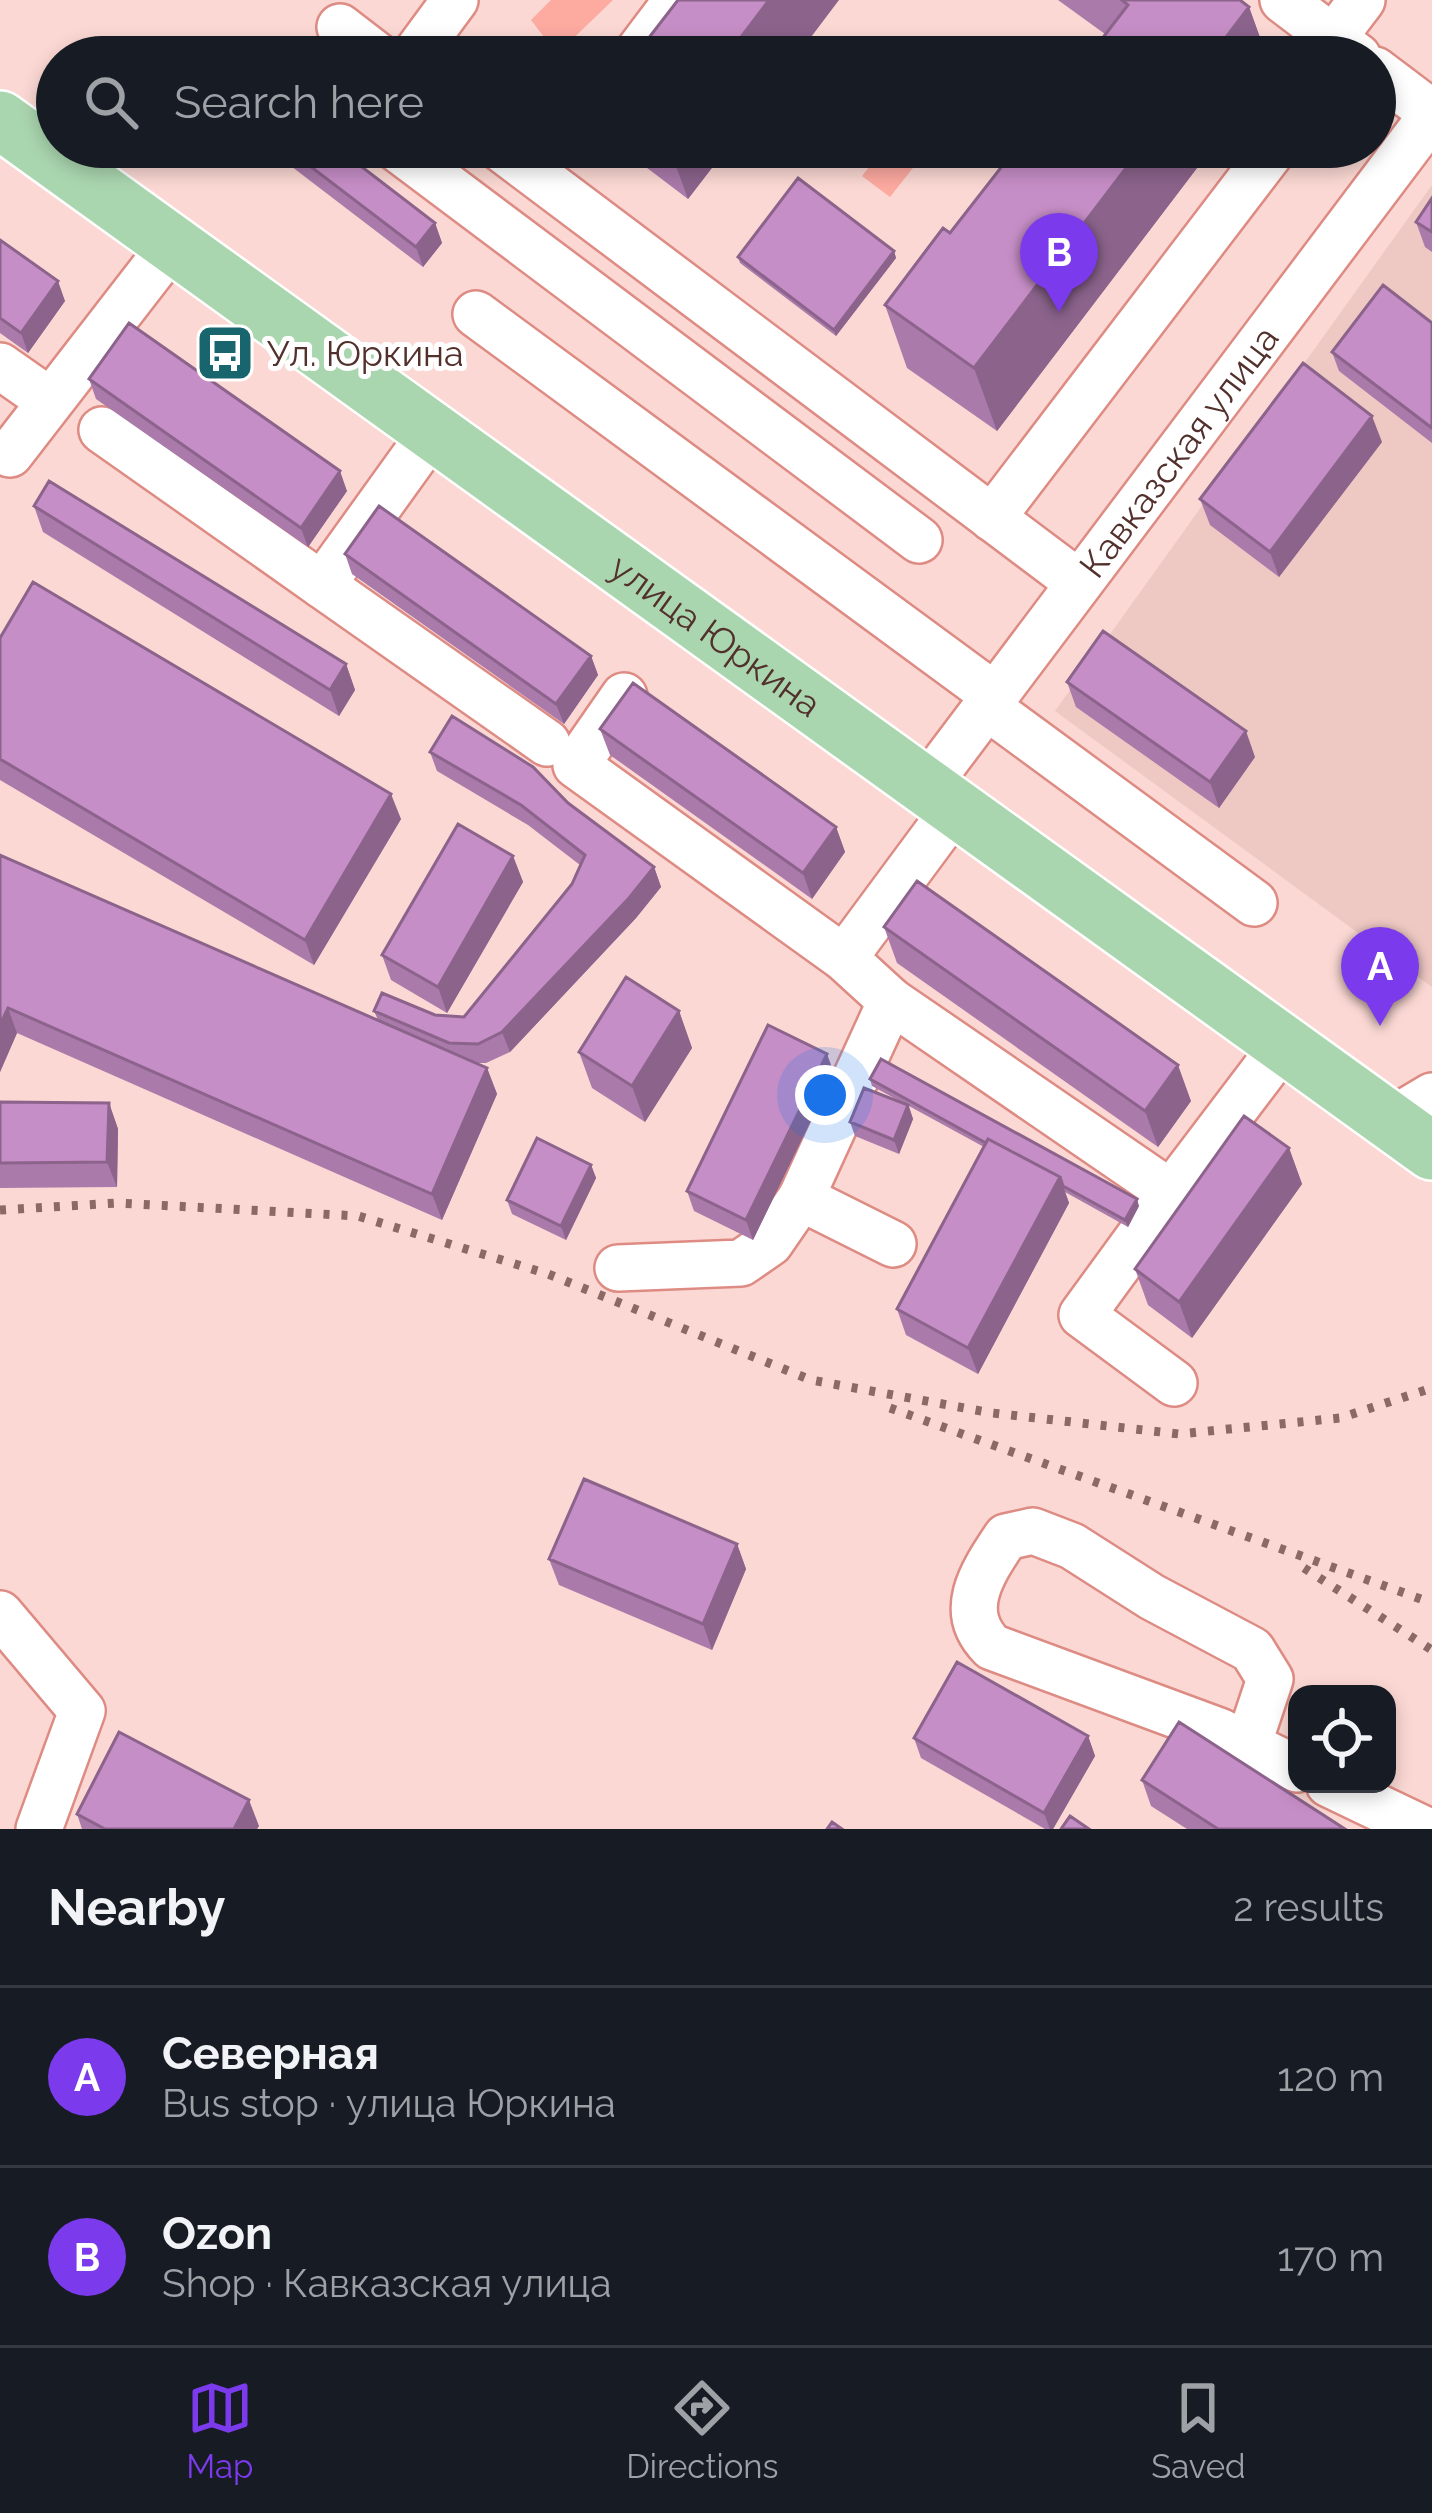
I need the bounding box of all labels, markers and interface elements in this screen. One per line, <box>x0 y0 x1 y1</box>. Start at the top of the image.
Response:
search box <box>36 36 1396 168</box>
icon: search <box>78 69 144 135</box>
text: Search here <box>174 76 424 129</box>
pin: B <box>1020 213 1098 312</box>
street label: Кавказская улица <box>1071 318 1287 585</box>
bus stop icon: Ул. Юркина <box>194 322 256 384</box>
place label: Ул. Юркина <box>267 332 464 374</box>
street label: улица Юркина <box>602 546 829 725</box>
pin: A <box>1341 927 1419 1026</box>
your location <box>795 1065 855 1125</box>
map controls <box>1288 1685 1396 1793</box>
button: locate <box>1288 1685 1396 1793</box>
text: Nearby <box>48 1877 225 1937</box>
text: 2 results <box>1233 1884 1384 1930</box>
text: Северная <box>162 2027 379 2080</box>
text: A <box>74 2054 100 2100</box>
text: 120 m <box>1277 2054 1384 2100</box>
text: Bus stop · улица Юркина <box>162 2080 616 2126</box>
text: Ozon <box>162 2207 272 2260</box>
text: B <box>74 2234 100 2280</box>
text: 170 m <box>1277 2234 1384 2280</box>
text: Shop · Кавказская улица <box>162 2260 611 2306</box>
tab: Map <box>186 2375 253 2486</box>
tab: Directions <box>626 2375 779 2486</box>
tab: Saved <box>1151 2375 1246 2486</box>

